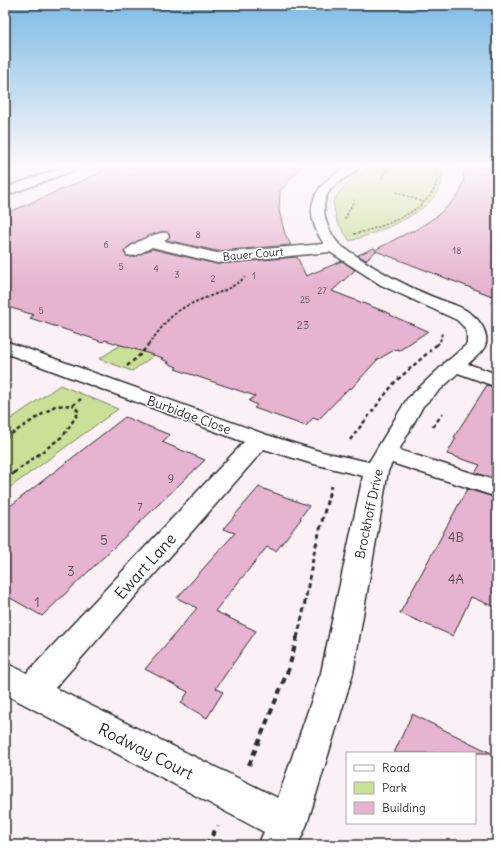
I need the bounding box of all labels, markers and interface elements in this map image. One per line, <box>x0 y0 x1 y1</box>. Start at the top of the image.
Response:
house number: 8 <box>195 229 201 240</box>
house number: 6 <box>103 239 109 250</box>
street label: Bauer Court <box>222 244 284 264</box>
house number: 18 <box>453 245 461 256</box>
house number: 5 <box>118 261 124 272</box>
house number: 4 <box>153 263 159 274</box>
house number: 3 <box>174 269 180 280</box>
house number: 1 <box>252 270 256 281</box>
house number: 2 <box>211 273 216 284</box>
house number: 27 <box>317 285 327 296</box>
house number: 25 <box>300 294 310 305</box>
house number: 5 <box>38 305 44 316</box>
house number: 23 <box>297 318 309 332</box>
street label: Burbidge Close <box>145 392 233 438</box>
street label: Brockhoff Drive <box>351 468 387 560</box>
house number: 9 <box>168 472 174 486</box>
house number: 7 <box>137 500 143 514</box>
street label: Ewart Lane <box>110 529 180 603</box>
house number: 4B <box>448 529 464 546</box>
house number: 5 <box>100 532 108 549</box>
house number: 3 <box>67 563 75 580</box>
house number: 4A <box>448 571 464 588</box>
house number: 1 <box>34 594 40 611</box>
street label: Rodway Court <box>95 719 197 784</box>
legend <box>346 752 476 824</box>
text: Road <box>382 760 410 775</box>
text: Park <box>382 780 407 795</box>
text: Building <box>382 800 426 815</box>

